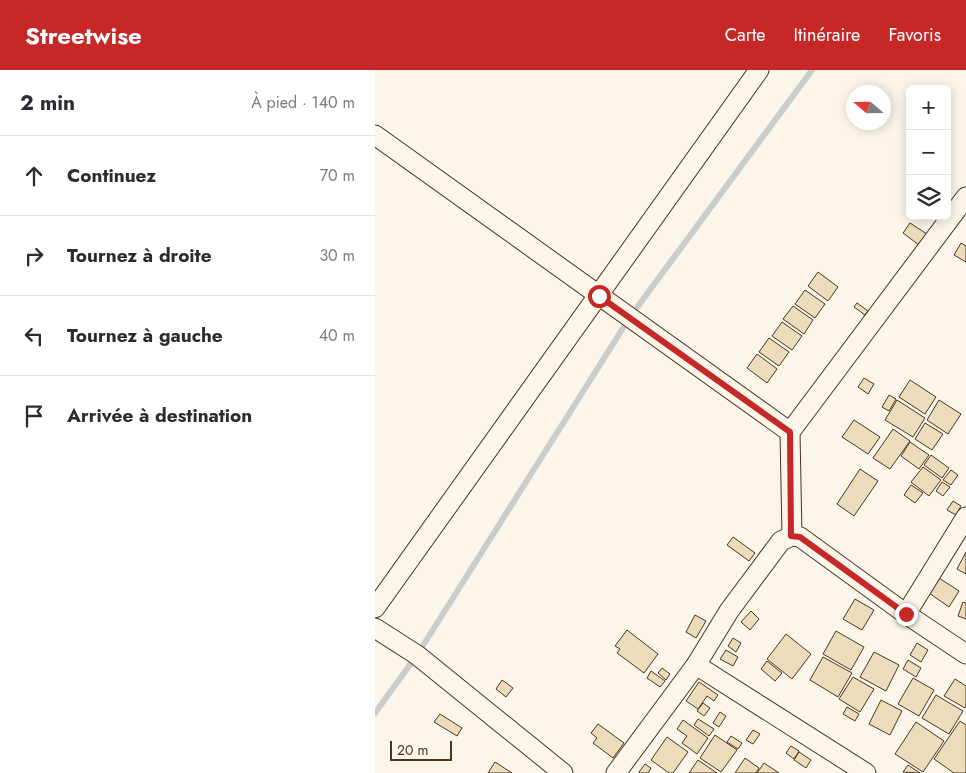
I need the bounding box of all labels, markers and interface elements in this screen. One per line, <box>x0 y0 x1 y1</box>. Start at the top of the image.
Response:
text: Streetwise <box>25 18 142 53</box>
text: Carte <box>725 22 766 48</box>
text: Itinéraire <box>794 22 860 48</box>
text: Favoris <box>888 22 941 48</box>
north arrow <box>846 85 891 130</box>
map controls <box>906 85 951 220</box>
button: + <box>906 85 951 130</box>
text: 2 min <box>20 88 75 118</box>
text: À pied · 140 m <box>251 91 355 114</box>
button: − <box>906 130 951 175</box>
icon: ahead <box>20 162 48 190</box>
text: Continuez <box>67 162 156 189</box>
text: 70 m <box>320 164 355 187</box>
button: layers <box>906 175 951 220</box>
icon: right <box>20 242 48 270</box>
text: Tournez à droite <box>67 242 212 269</box>
text: 30 m <box>319 244 355 267</box>
route start <box>588 285 611 308</box>
icon: left <box>20 322 48 350</box>
text: Tournez à gauche <box>67 322 223 349</box>
text: 40 m <box>319 324 355 347</box>
icon: arrive <box>20 402 48 430</box>
text: Arrivée à destination <box>67 402 252 429</box>
route end <box>895 603 918 626</box>
scale bar <box>390 738 453 761</box>
text: 20 m <box>397 740 429 760</box>

